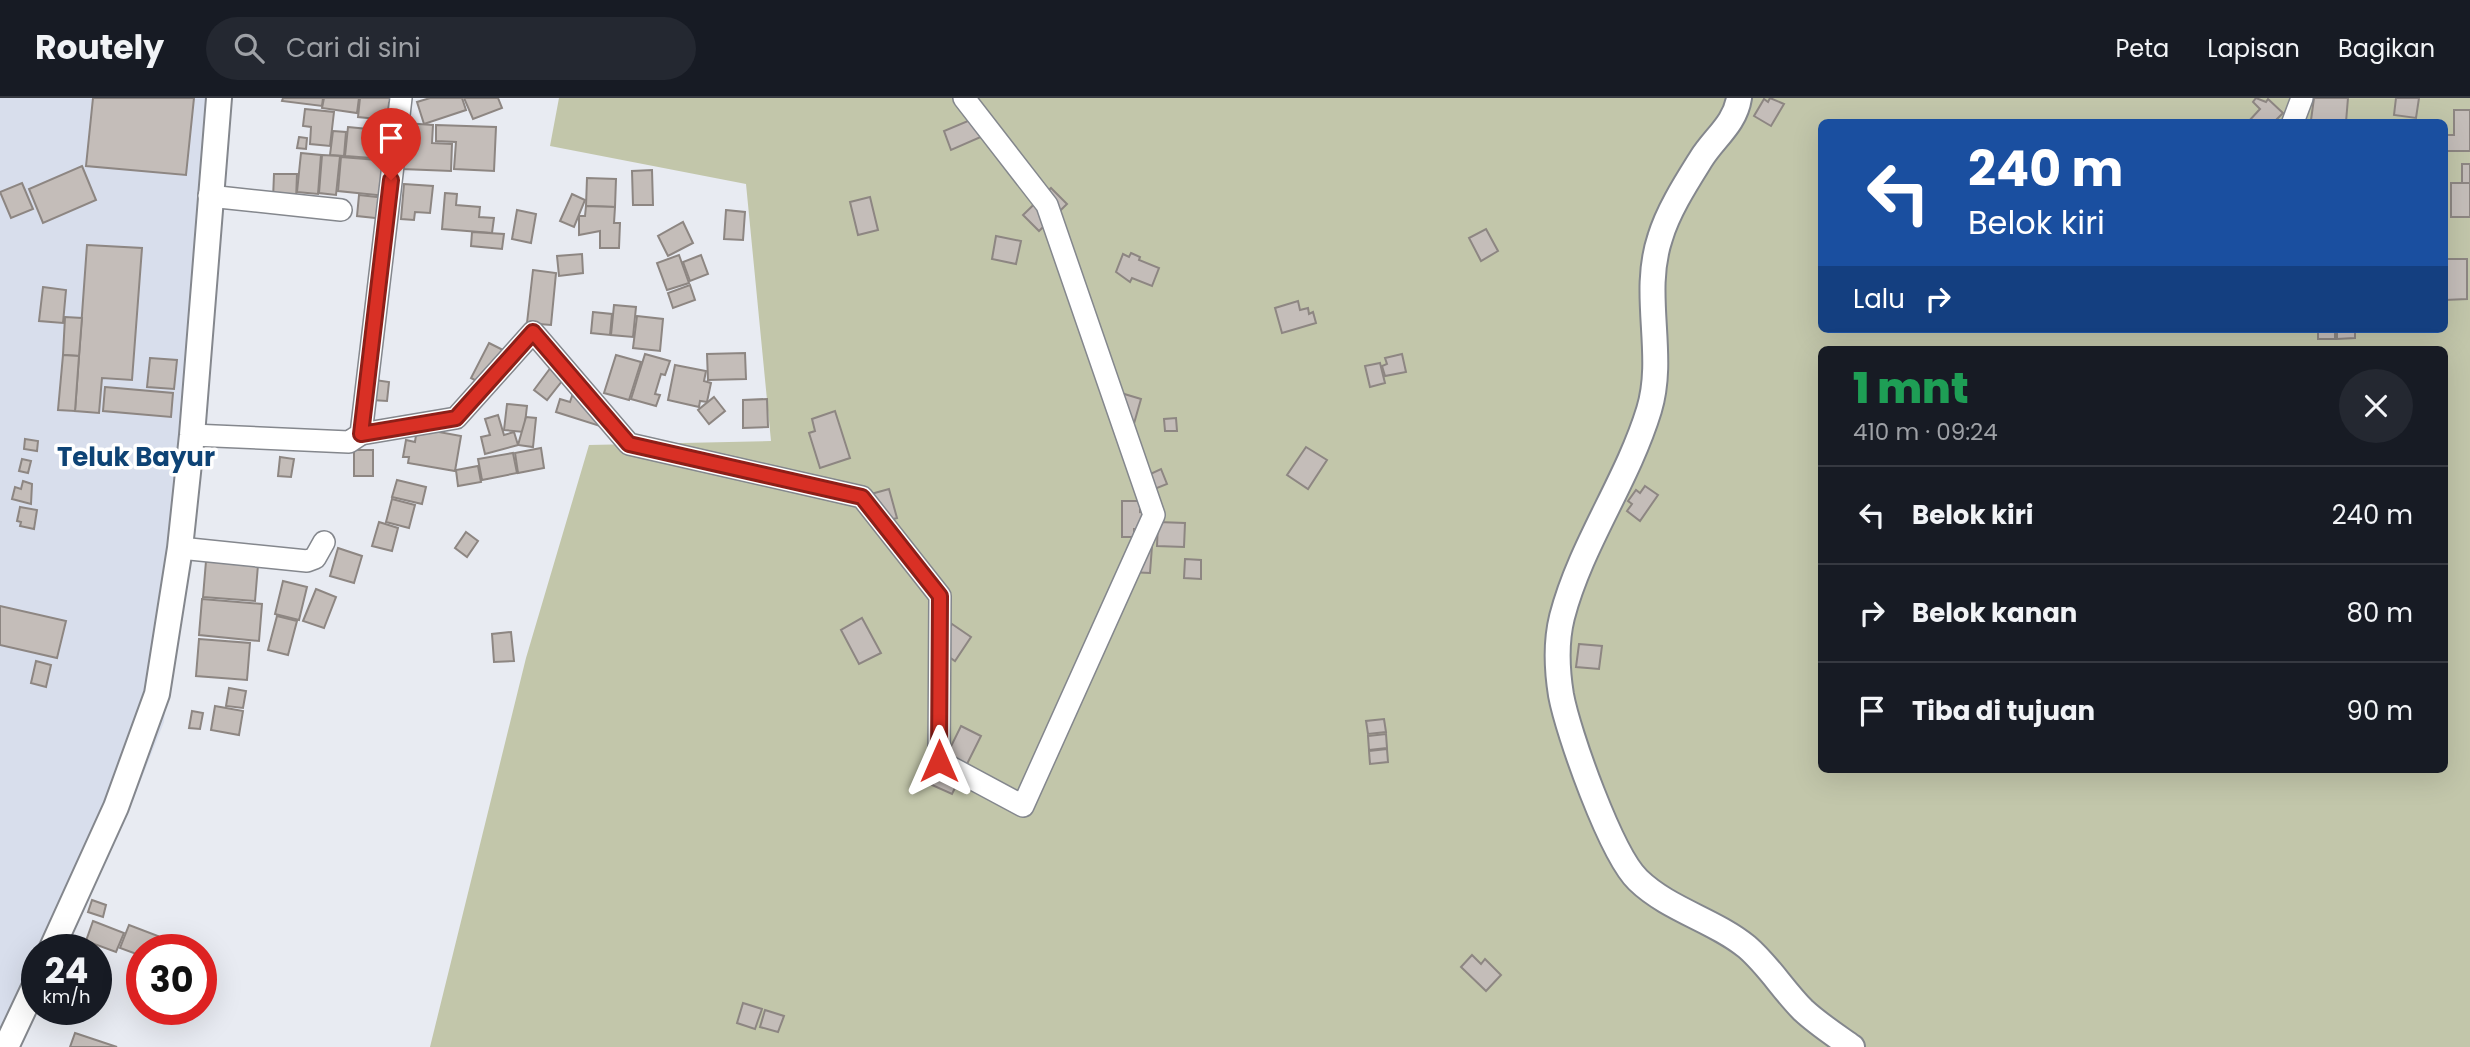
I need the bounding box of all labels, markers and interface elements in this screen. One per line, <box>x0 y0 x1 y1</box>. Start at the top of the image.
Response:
search box <box>206 17 696 80</box>
text: Routely <box>35 24 164 71</box>
icon: search <box>230 29 268 67</box>
text: Cari di sini <box>286 30 421 66</box>
text: Peta <box>2115 32 2169 65</box>
text: Lapisan <box>2207 32 2300 65</box>
text: Bagikan <box>2338 32 2435 65</box>
pin <box>361 108 421 180</box>
icon: arrive <box>372 119 410 157</box>
text: 240 m <box>1968 135 2123 203</box>
icon: left <box>1853 147 1944 238</box>
text: Belok kiri <box>1968 200 2105 245</box>
icon: right <box>1919 280 1957 318</box>
text: Lalu <box>1853 281 1905 317</box>
text: 1 mnt <box>1853 359 1969 418</box>
button: close <box>2339 369 2413 443</box>
text: 410 m · 09:24 <box>1853 416 1998 448</box>
district label: Teluk Bayur <box>57 439 215 475</box>
icon: left <box>1853 496 1891 534</box>
text: Belok kiri <box>1912 497 2034 533</box>
text: 240 m <box>2332 497 2413 533</box>
icon: right <box>1853 594 1891 632</box>
text: Belok kanan <box>1912 595 2077 631</box>
text: 80 m <box>2347 595 2413 631</box>
icon: arrive <box>1853 692 1891 730</box>
text: Tiba di tujuan <box>1912 693 2095 729</box>
text: 90 m <box>2347 693 2413 729</box>
position arrow <box>902 724 976 798</box>
speed limit sign: 30 <box>126 934 217 1025</box>
text: 24 <box>45 946 88 995</box>
text: km/h <box>43 984 90 1009</box>

